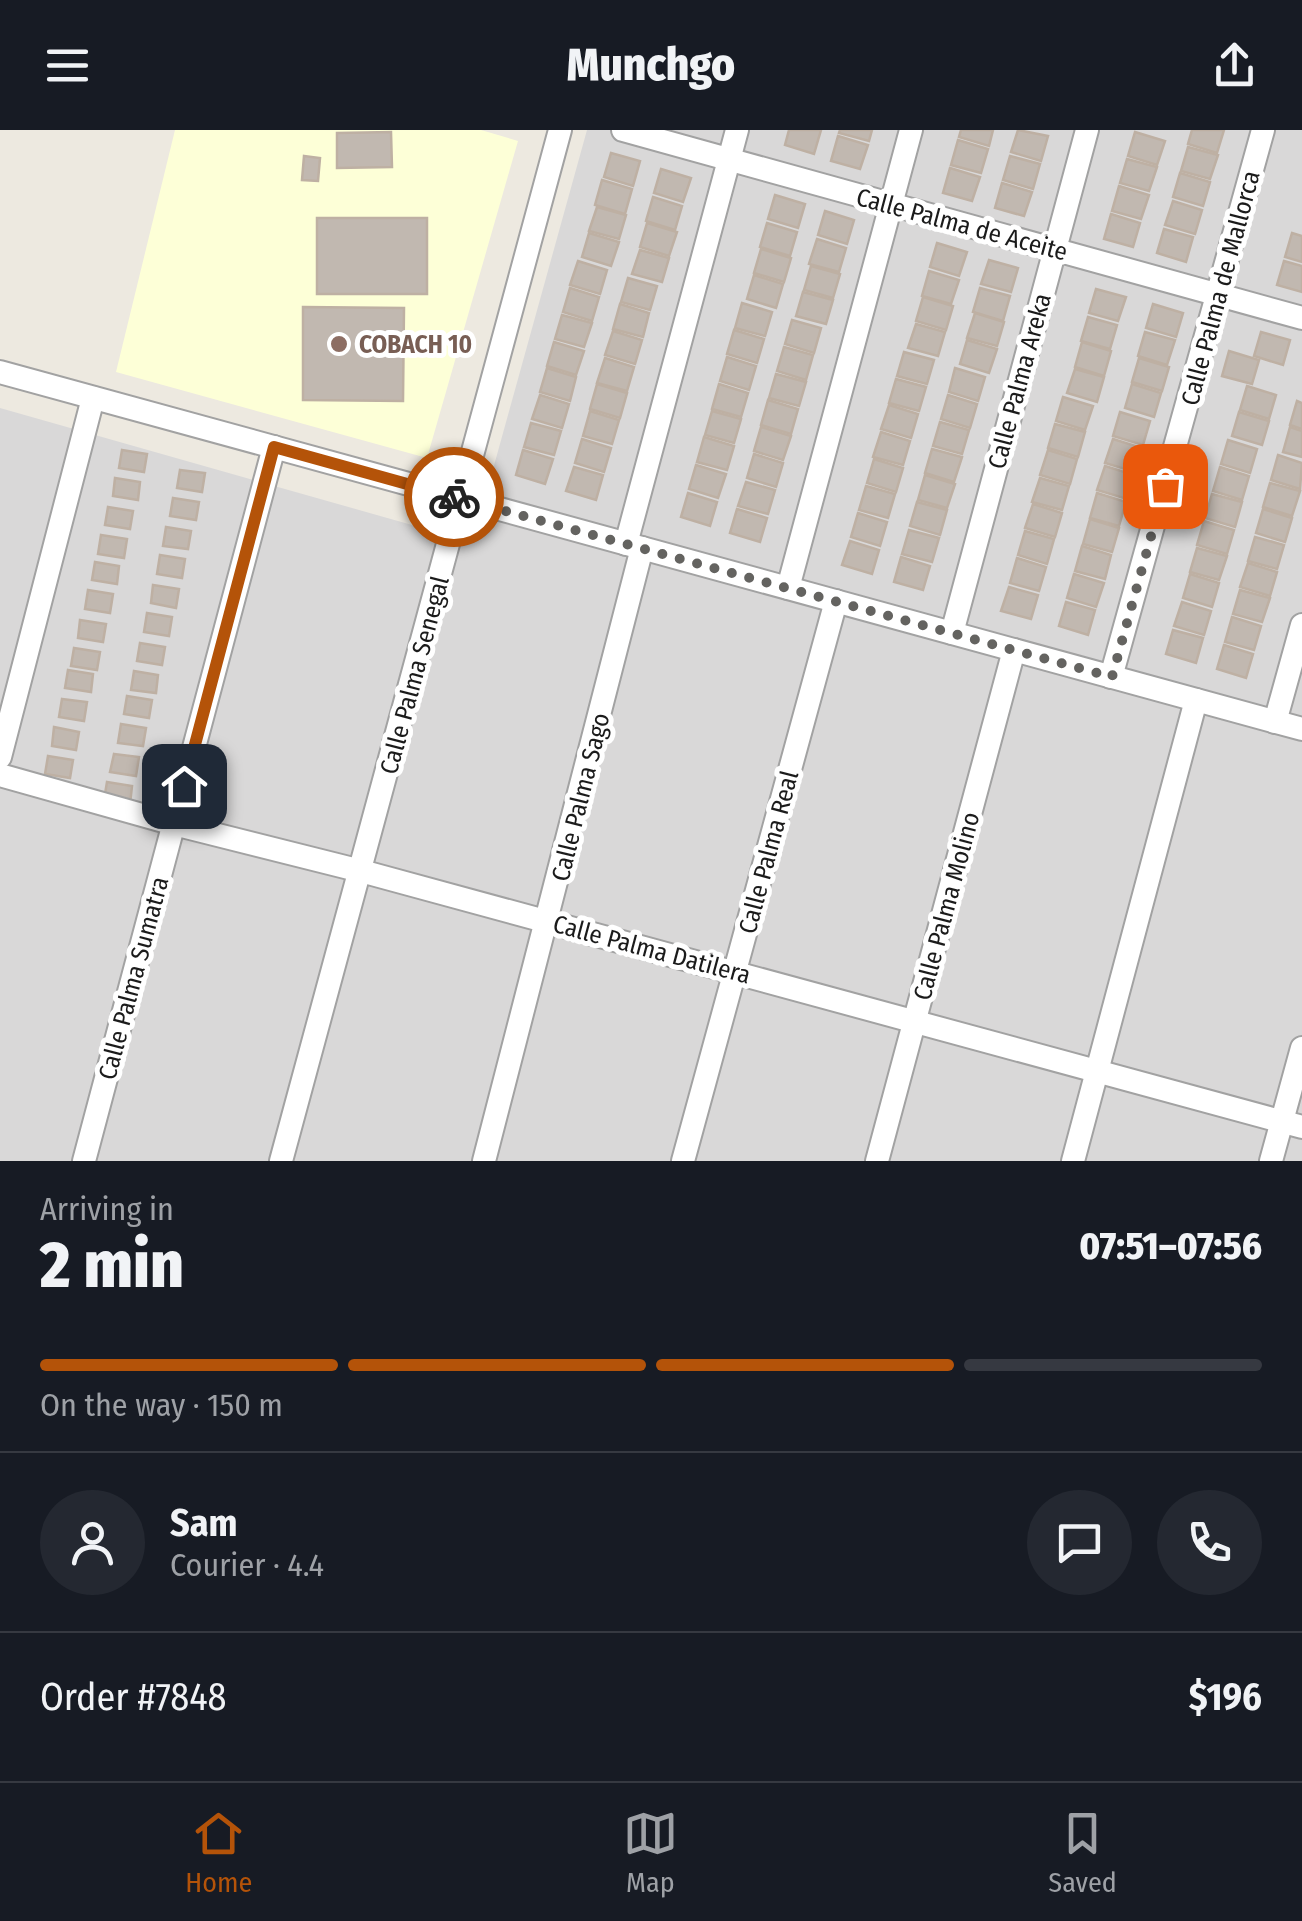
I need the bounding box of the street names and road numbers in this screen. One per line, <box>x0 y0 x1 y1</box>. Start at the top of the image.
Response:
street label: Calle Palma de Mallorca <box>1175 168 1267 409</box>
street label: Calle Palma de Aceite <box>853 182 1071 268</box>
street label: Calle Palma Areka <box>982 290 1058 472</box>
street label: Calle Palma Senegal <box>374 573 456 777</box>
street label: Calle Palma Sago <box>546 710 616 885</box>
street label: Calle Palma Real <box>733 767 805 937</box>
street label: Calle Palma Molino <box>907 809 987 1004</box>
street label: Calle Palma Sumatra <box>92 874 175 1083</box>
street label: Calle Palma Datilera <box>550 909 754 991</box>

